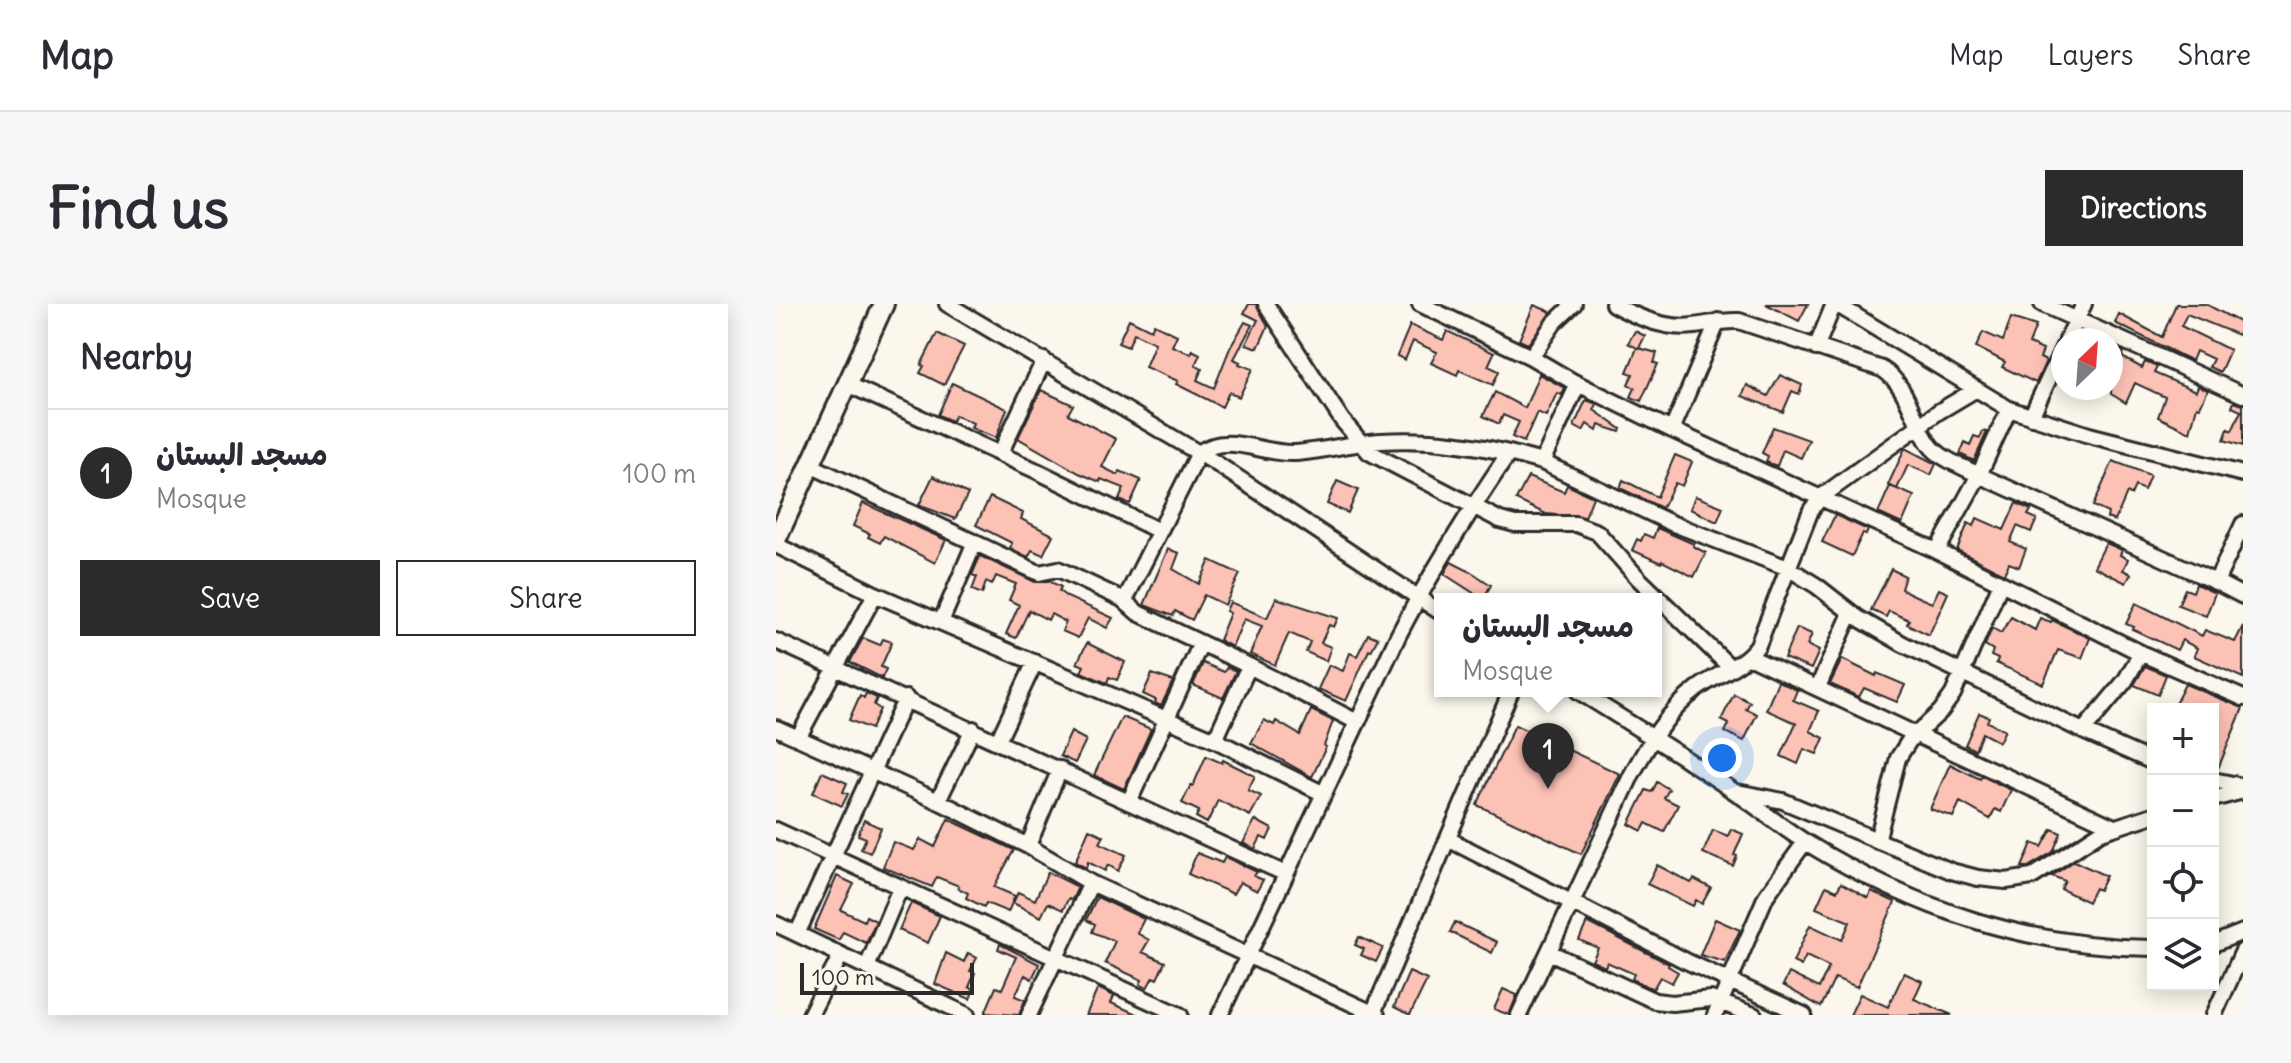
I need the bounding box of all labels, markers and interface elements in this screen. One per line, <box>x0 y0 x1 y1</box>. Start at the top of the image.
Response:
text: Map <box>40 32 114 79</box>
text: Map <box>1949 37 2004 73</box>
text: Layers <box>2048 37 2134 73</box>
text: Share <box>2178 37 2251 73</box>
button: Directions <box>2045 170 2243 246</box>
text: Find us <box>48 173 229 243</box>
north arrow <box>2051 328 2123 400</box>
text: Nearby <box>80 335 193 378</box>
text: مسجد البستان <box>156 435 328 473</box>
text: 1 <box>101 457 111 490</box>
text: 100 m <box>622 457 696 490</box>
text: Mosque <box>156 482 247 515</box>
button: Save <box>80 560 380 636</box>
button: Share <box>396 560 696 636</box>
popup <box>1434 593 1662 697</box>
text: مسجد البستان <box>1462 607 1634 645</box>
text: Mosque <box>1462 654 1553 687</box>
map controls <box>2147 703 2219 991</box>
button: + <box>2147 703 2219 775</box>
pin: 1 <box>1522 723 1574 789</box>
your location <box>1702 738 1742 778</box>
button: − <box>2147 775 2219 847</box>
button: locate <box>2147 847 2219 919</box>
button: layers <box>2147 919 2219 991</box>
scale bar <box>800 959 974 995</box>
text: 100 m <box>812 963 874 991</box>

